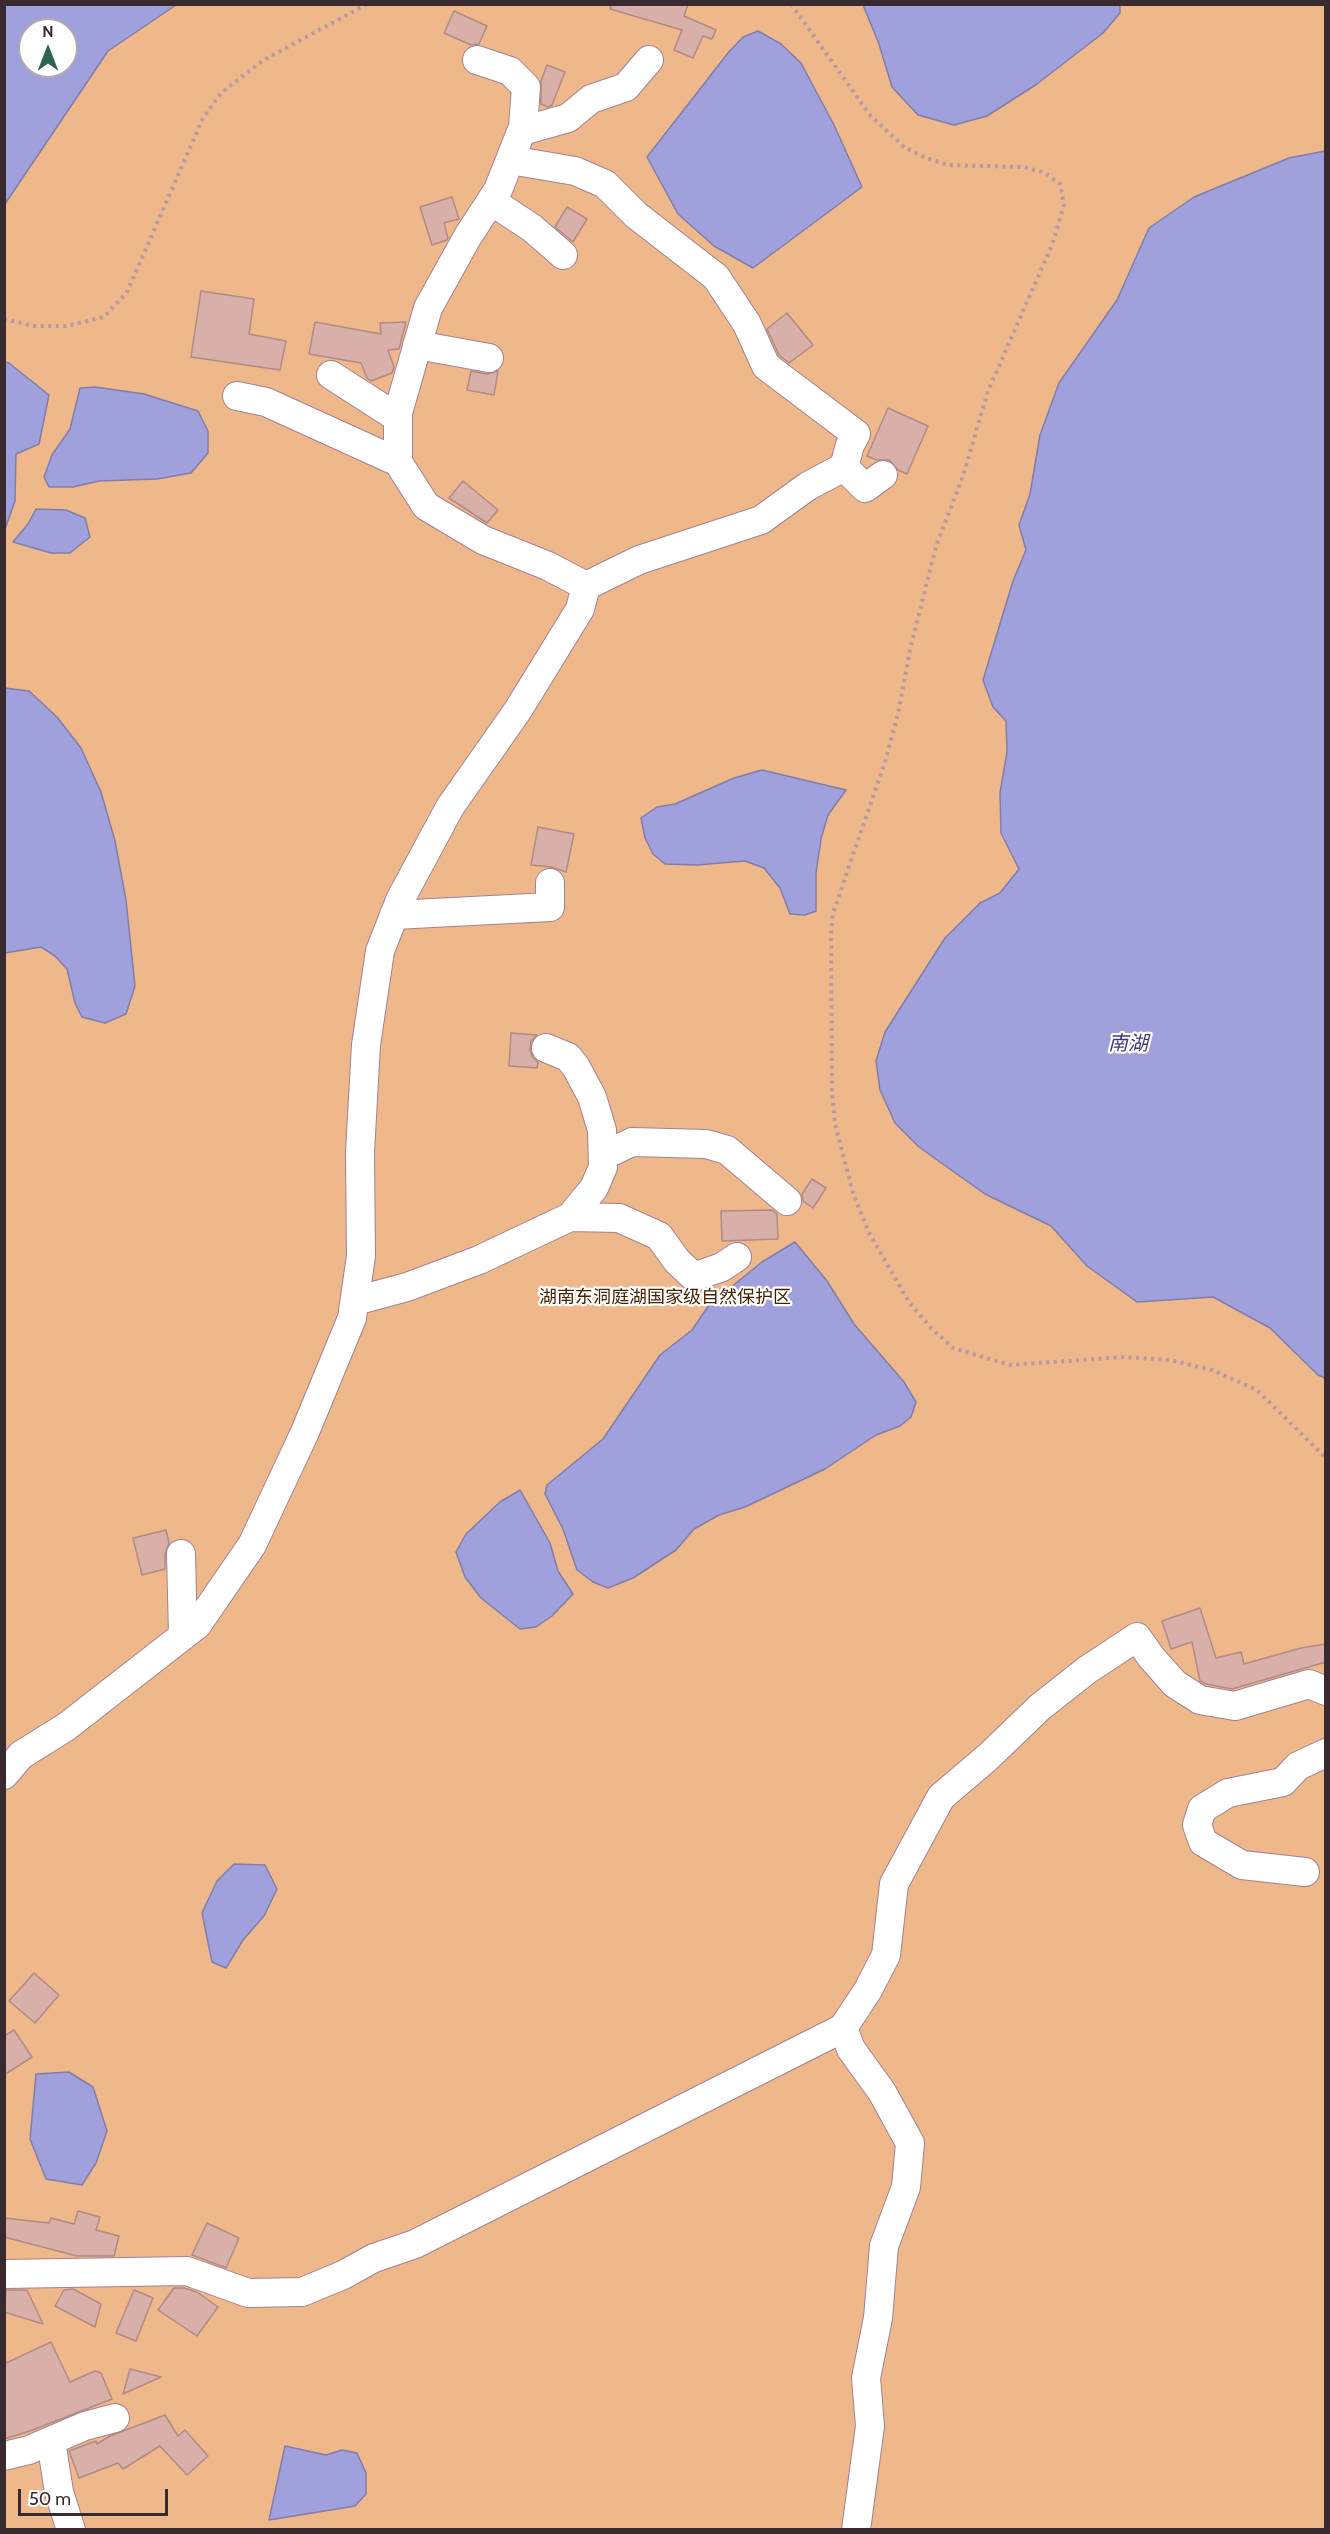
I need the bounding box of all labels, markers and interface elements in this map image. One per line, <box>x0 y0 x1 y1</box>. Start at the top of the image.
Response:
north arrow <box>18 18 78 78</box>
text: N <box>42 22 54 41</box>
water label: 南湖 <box>1108 1032 1148 1056</box>
park label: 湖南东洞庭湖国家级自然保护区 <box>539 1287 791 1309</box>
scale bar <box>21 2477 171 2515</box>
text: 50 m <box>29 2488 71 2510</box>

